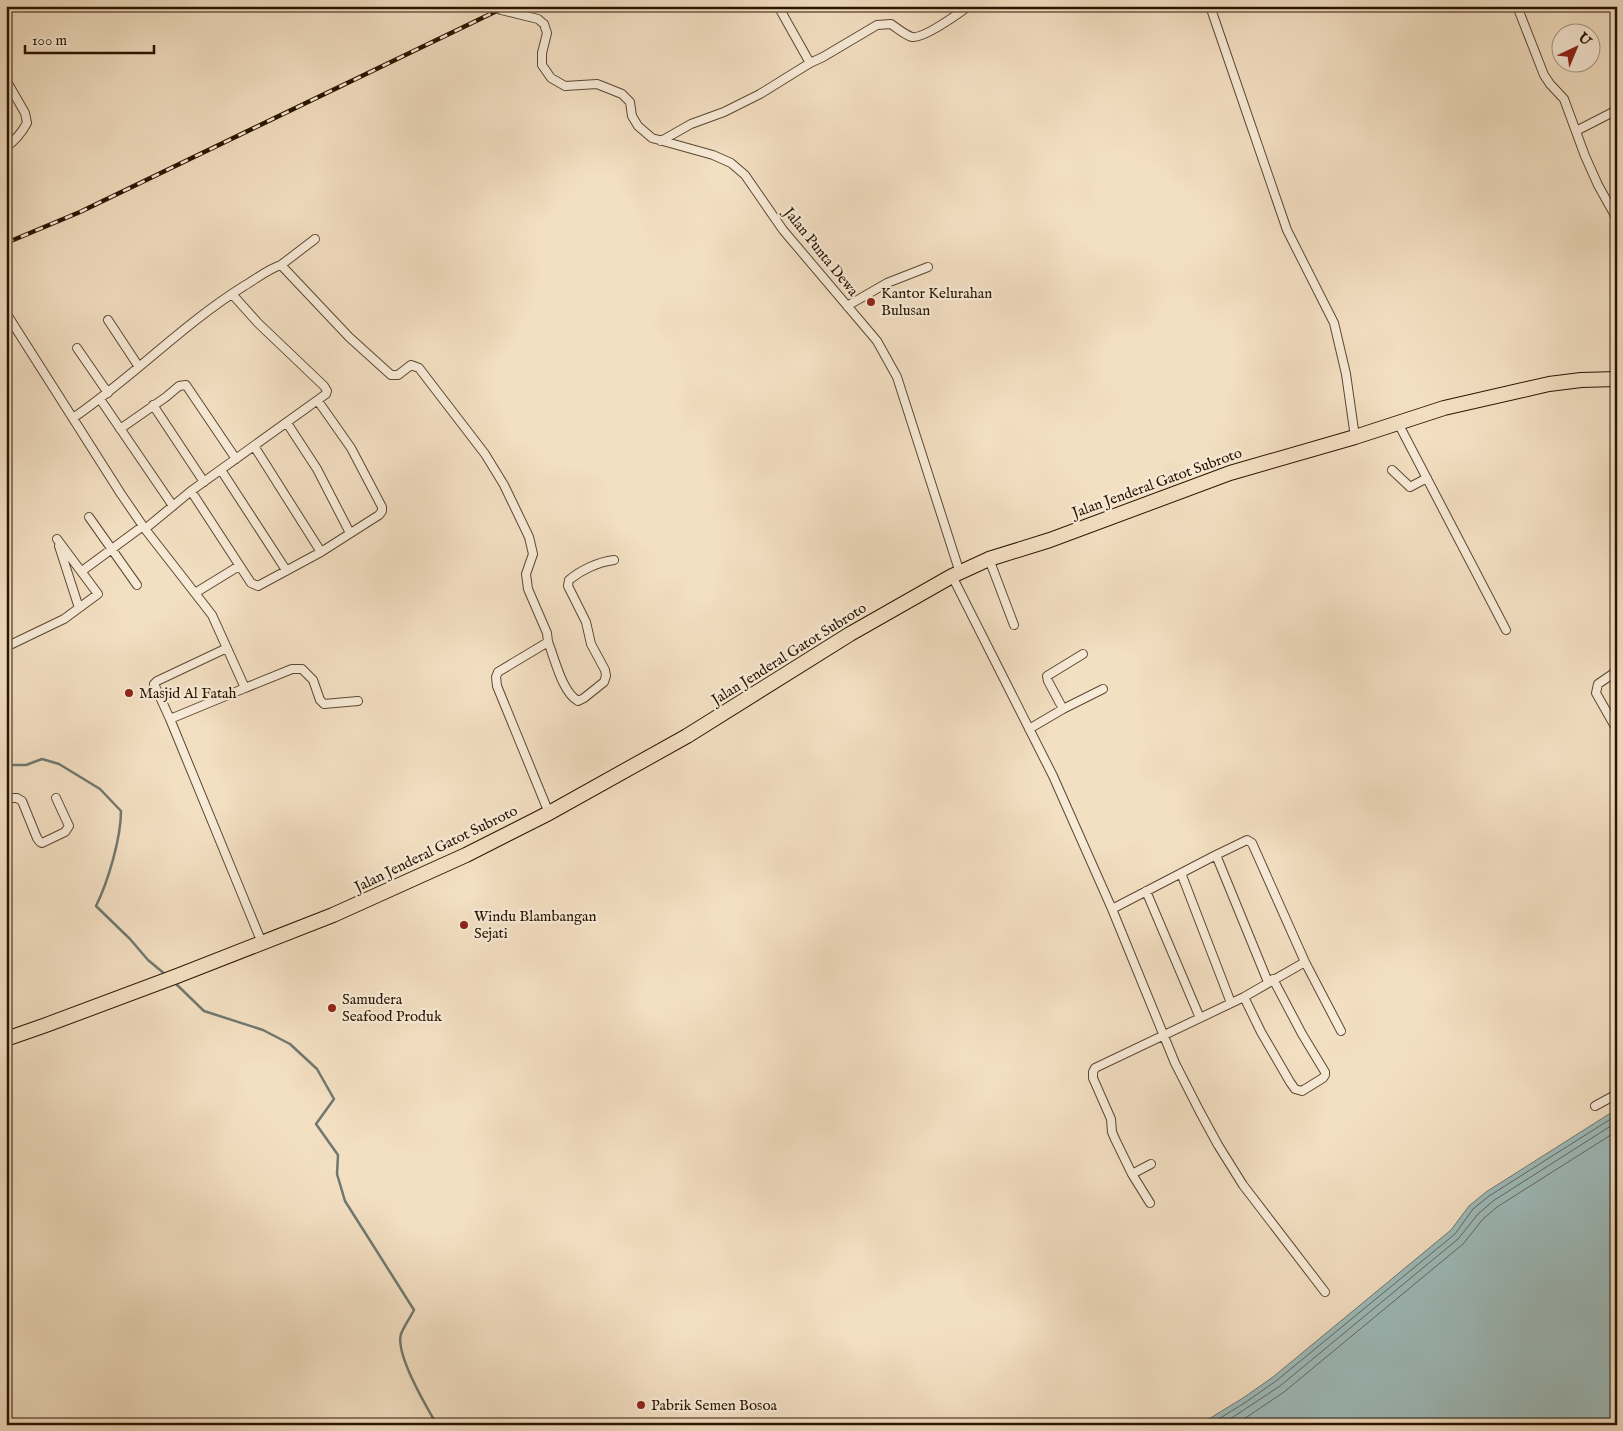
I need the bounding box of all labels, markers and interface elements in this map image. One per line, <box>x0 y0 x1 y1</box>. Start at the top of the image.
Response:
scale bar <box>25 22 154 54</box>
north arrow <box>1550 22 1600 72</box>
text: U <box>1573 28 1596 51</box>
text: 100 m <box>32 31 68 50</box>
street label: Jalan Punta Dewa <box>778 202 863 301</box>
place label: Kantor Kelurahan Bulusan <box>881 284 992 320</box>
marker: Kantor Kelurahan Bulusan <box>865 296 877 308</box>
street label: Jalan Jenderal Gatot Subroto <box>1068 443 1244 523</box>
street label: Jalan Jenderal Gatot Subroto <box>706 598 870 711</box>
place label: Masjid Al Fatah <box>139 684 237 703</box>
marker: Masjid Al Fatah <box>123 687 135 699</box>
street label: Jalan Jenderal Gatot Subroto <box>350 801 521 898</box>
place label: Windu Blambangan Sejati <box>474 907 597 943</box>
marker: Windu Blambangan Sejati <box>458 919 470 931</box>
place label: Samudera Seafood Produk <box>342 990 443 1026</box>
marker: Samudera Seafood Produk <box>326 1002 338 1014</box>
place label: Pabrik Semen Bosoa <box>651 1396 777 1415</box>
marker: Pabrik Semen Bosoa <box>635 1399 647 1411</box>

